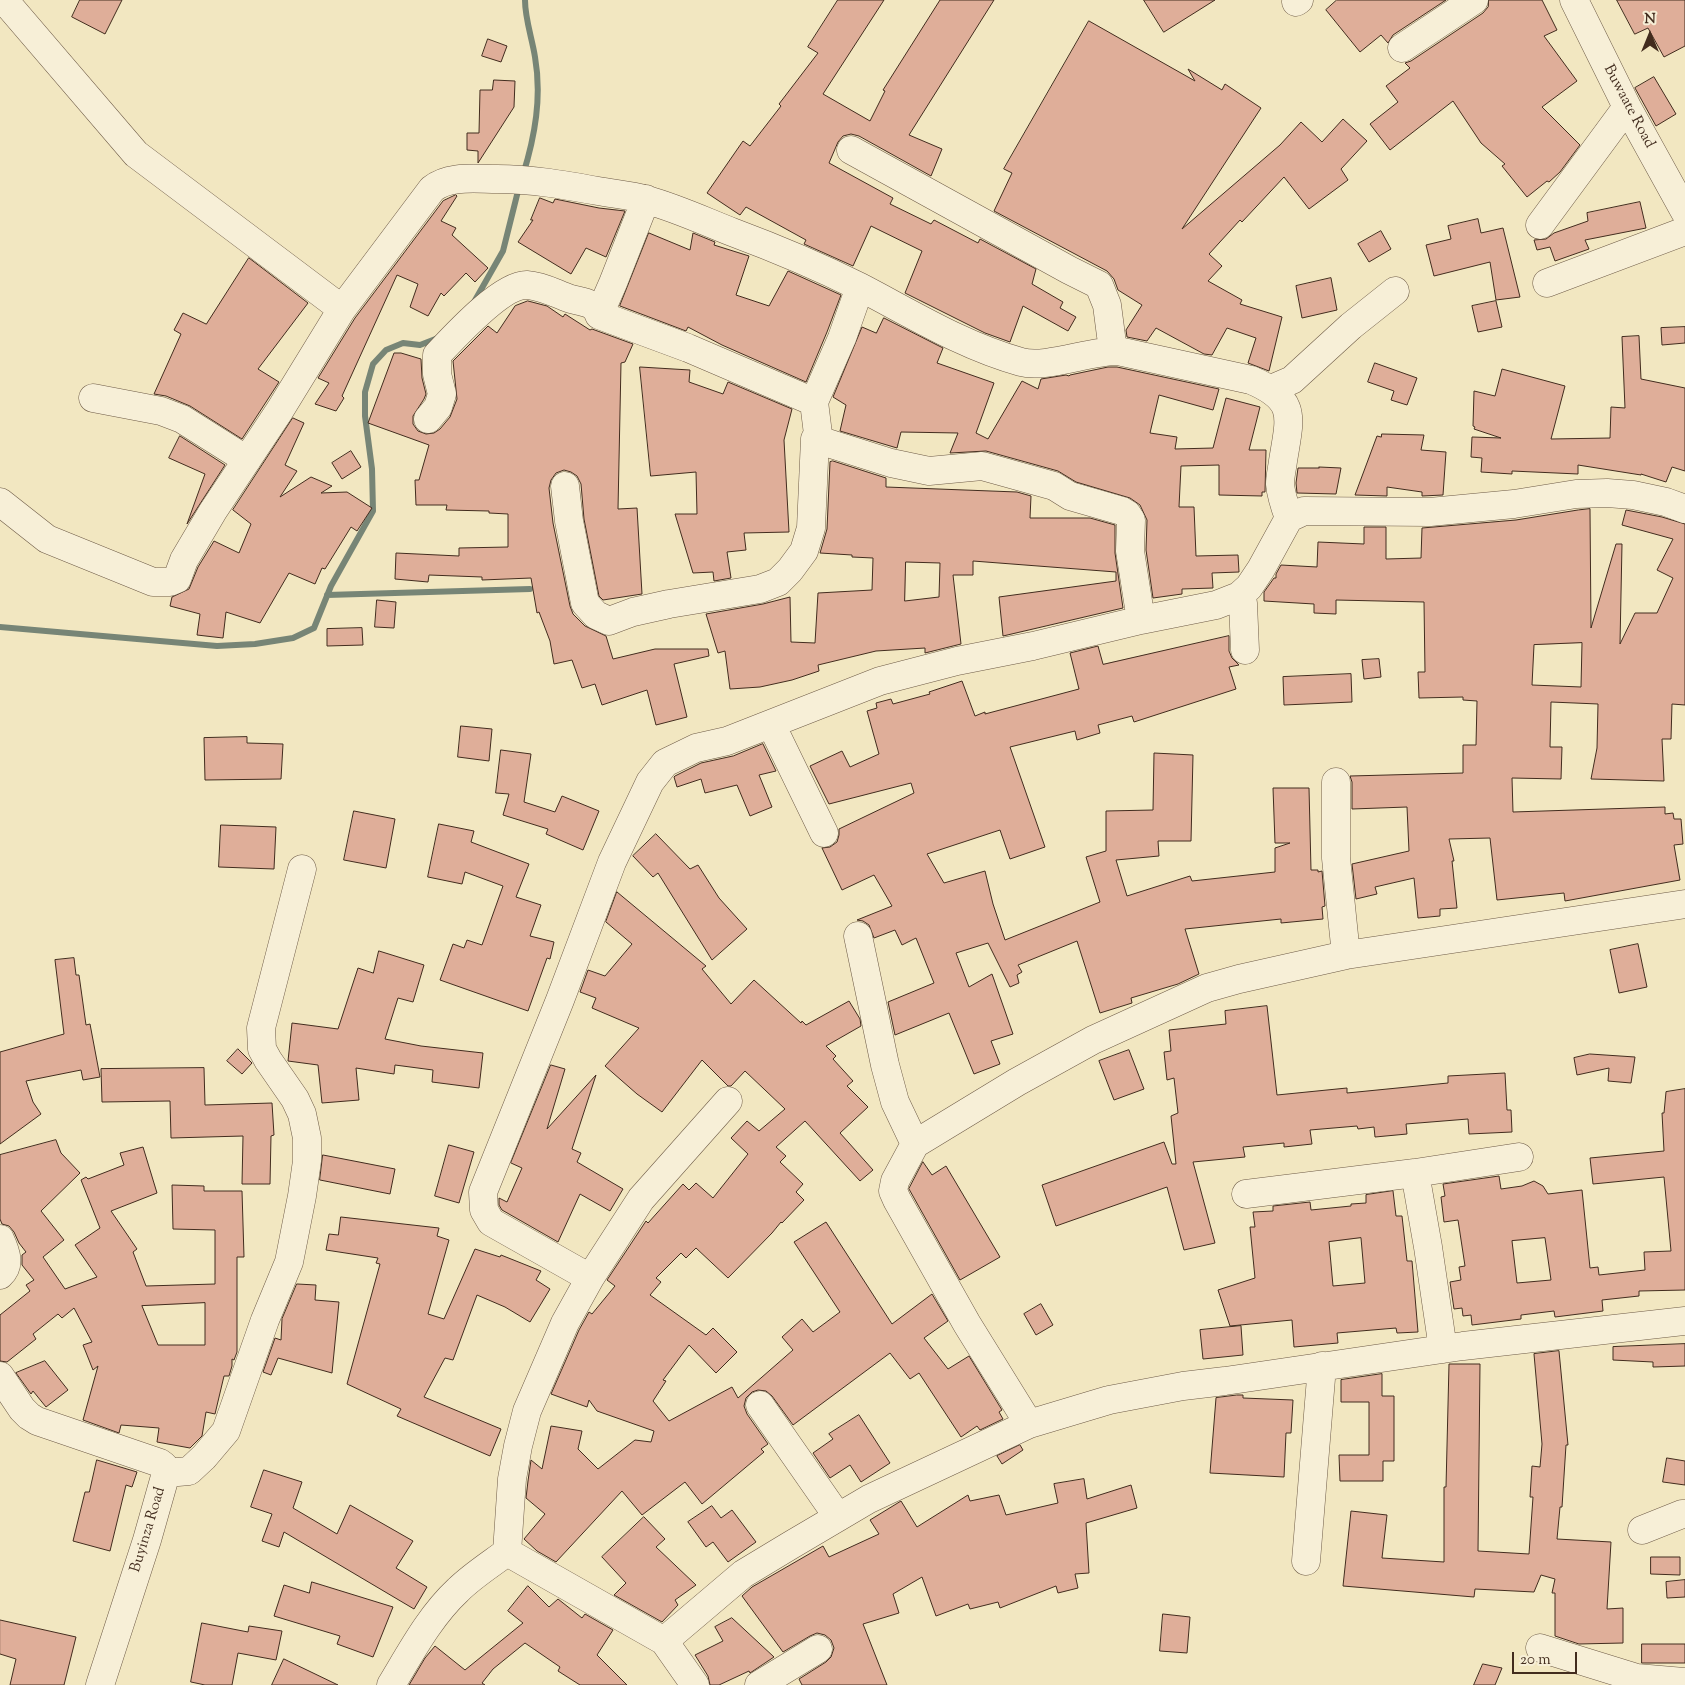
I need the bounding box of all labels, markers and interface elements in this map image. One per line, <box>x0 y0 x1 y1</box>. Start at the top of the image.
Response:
north arrow <box>1625 10 1675 60</box>
text: N <box>1644 10 1656 30</box>
street label: Buwaate Road <box>1598 62 1658 152</box>
street label: Buyinza Road <box>128 1485 170 1575</box>
scale bar <box>1515 1642 1580 1674</box>
text: 20 m <box>1520 1650 1551 1671</box>

